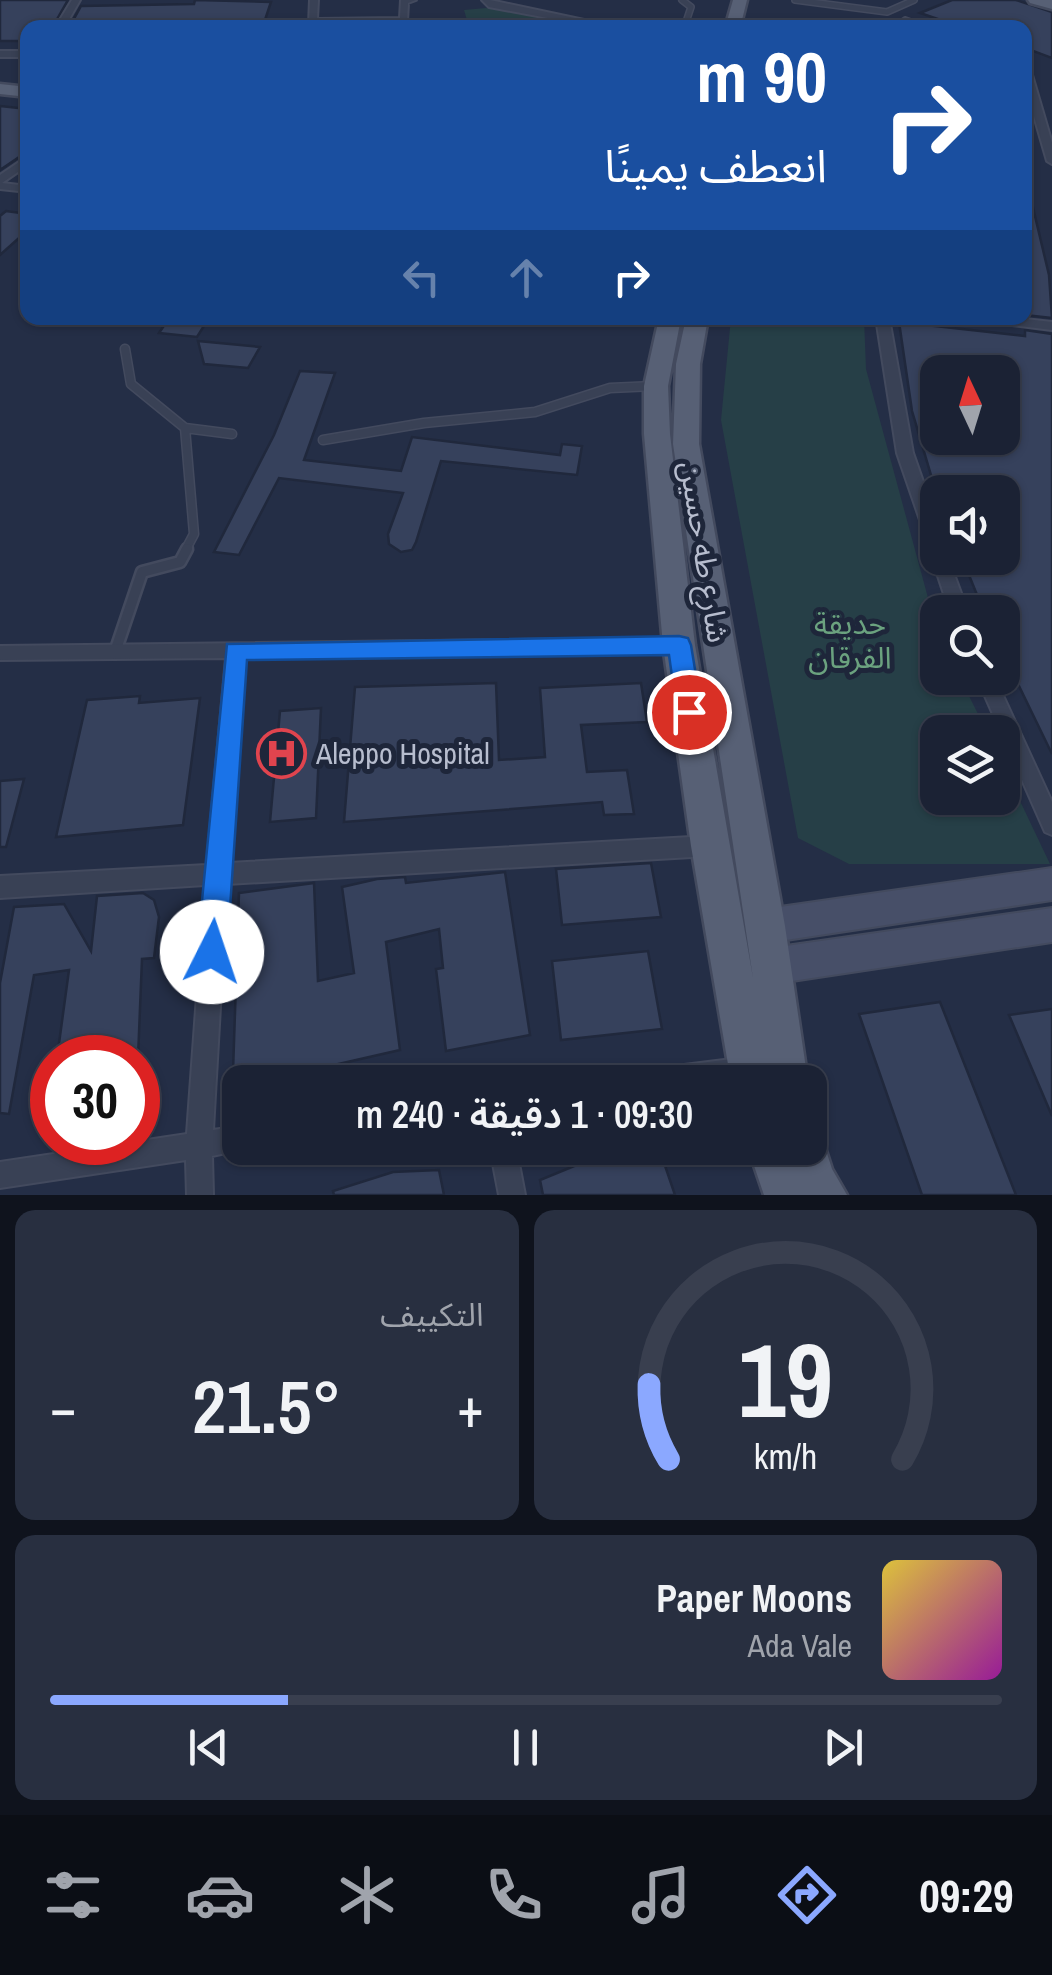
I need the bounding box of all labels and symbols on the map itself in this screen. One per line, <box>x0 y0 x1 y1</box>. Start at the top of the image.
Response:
north arrow <box>920 355 1020 455</box>
street label: شارع طه حسين <box>668 458 739 646</box>
park label: حديقة الفرقان <box>808 603 892 677</box>
pin <box>647 670 732 755</box>
hospital icon: Aleppo Hospital <box>255 728 307 780</box>
place label: Aleppo Hospital <box>315 733 490 773</box>
position arrow <box>160 900 264 1004</box>
speed limit sign: 30 <box>30 1035 160 1165</box>

